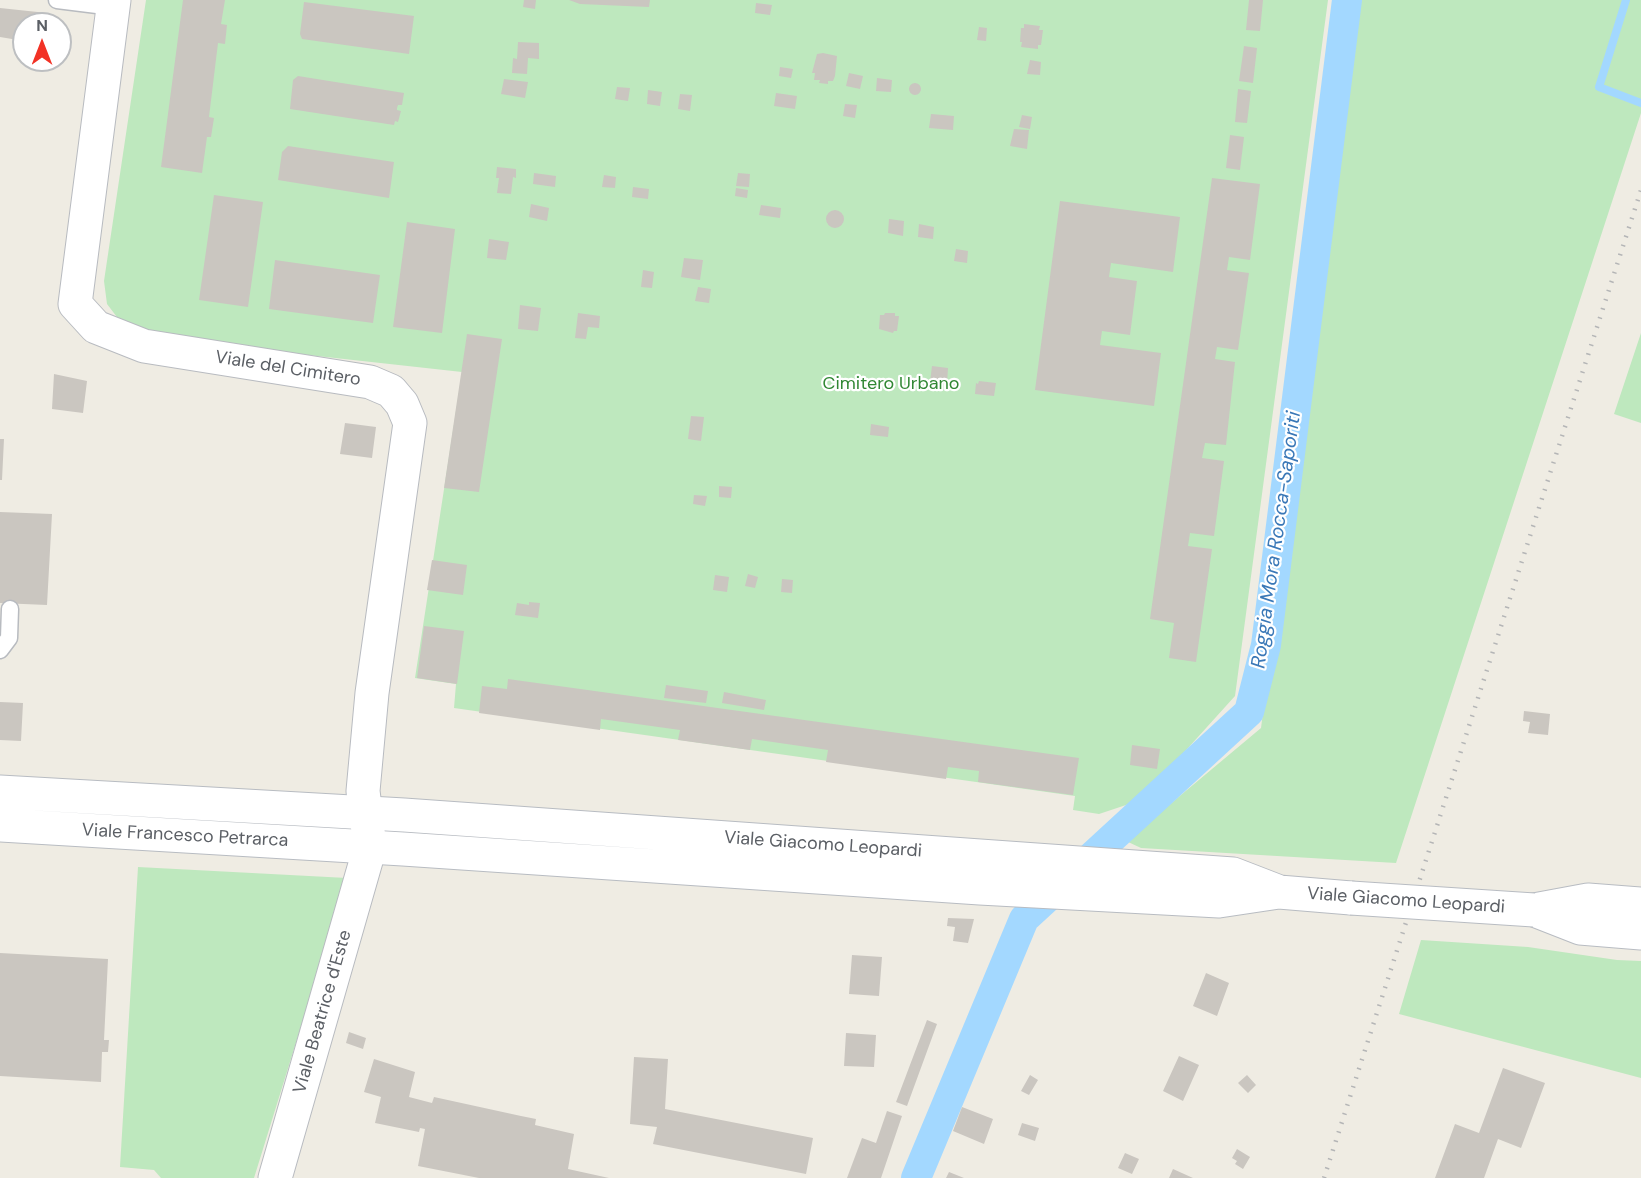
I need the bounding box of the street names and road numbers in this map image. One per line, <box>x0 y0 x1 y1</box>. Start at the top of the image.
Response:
street label: Viale del Cimitero <box>214 347 362 391</box>
street label: Viale Francesco Petrarca <box>81 820 289 852</box>
street label: Viale Giacomo Leopardi <box>723 827 923 863</box>
street label: Viale Giacomo Leopardi <box>1306 883 1506 919</box>
street label: Viale Beatrice d'Este <box>289 928 357 1096</box>

